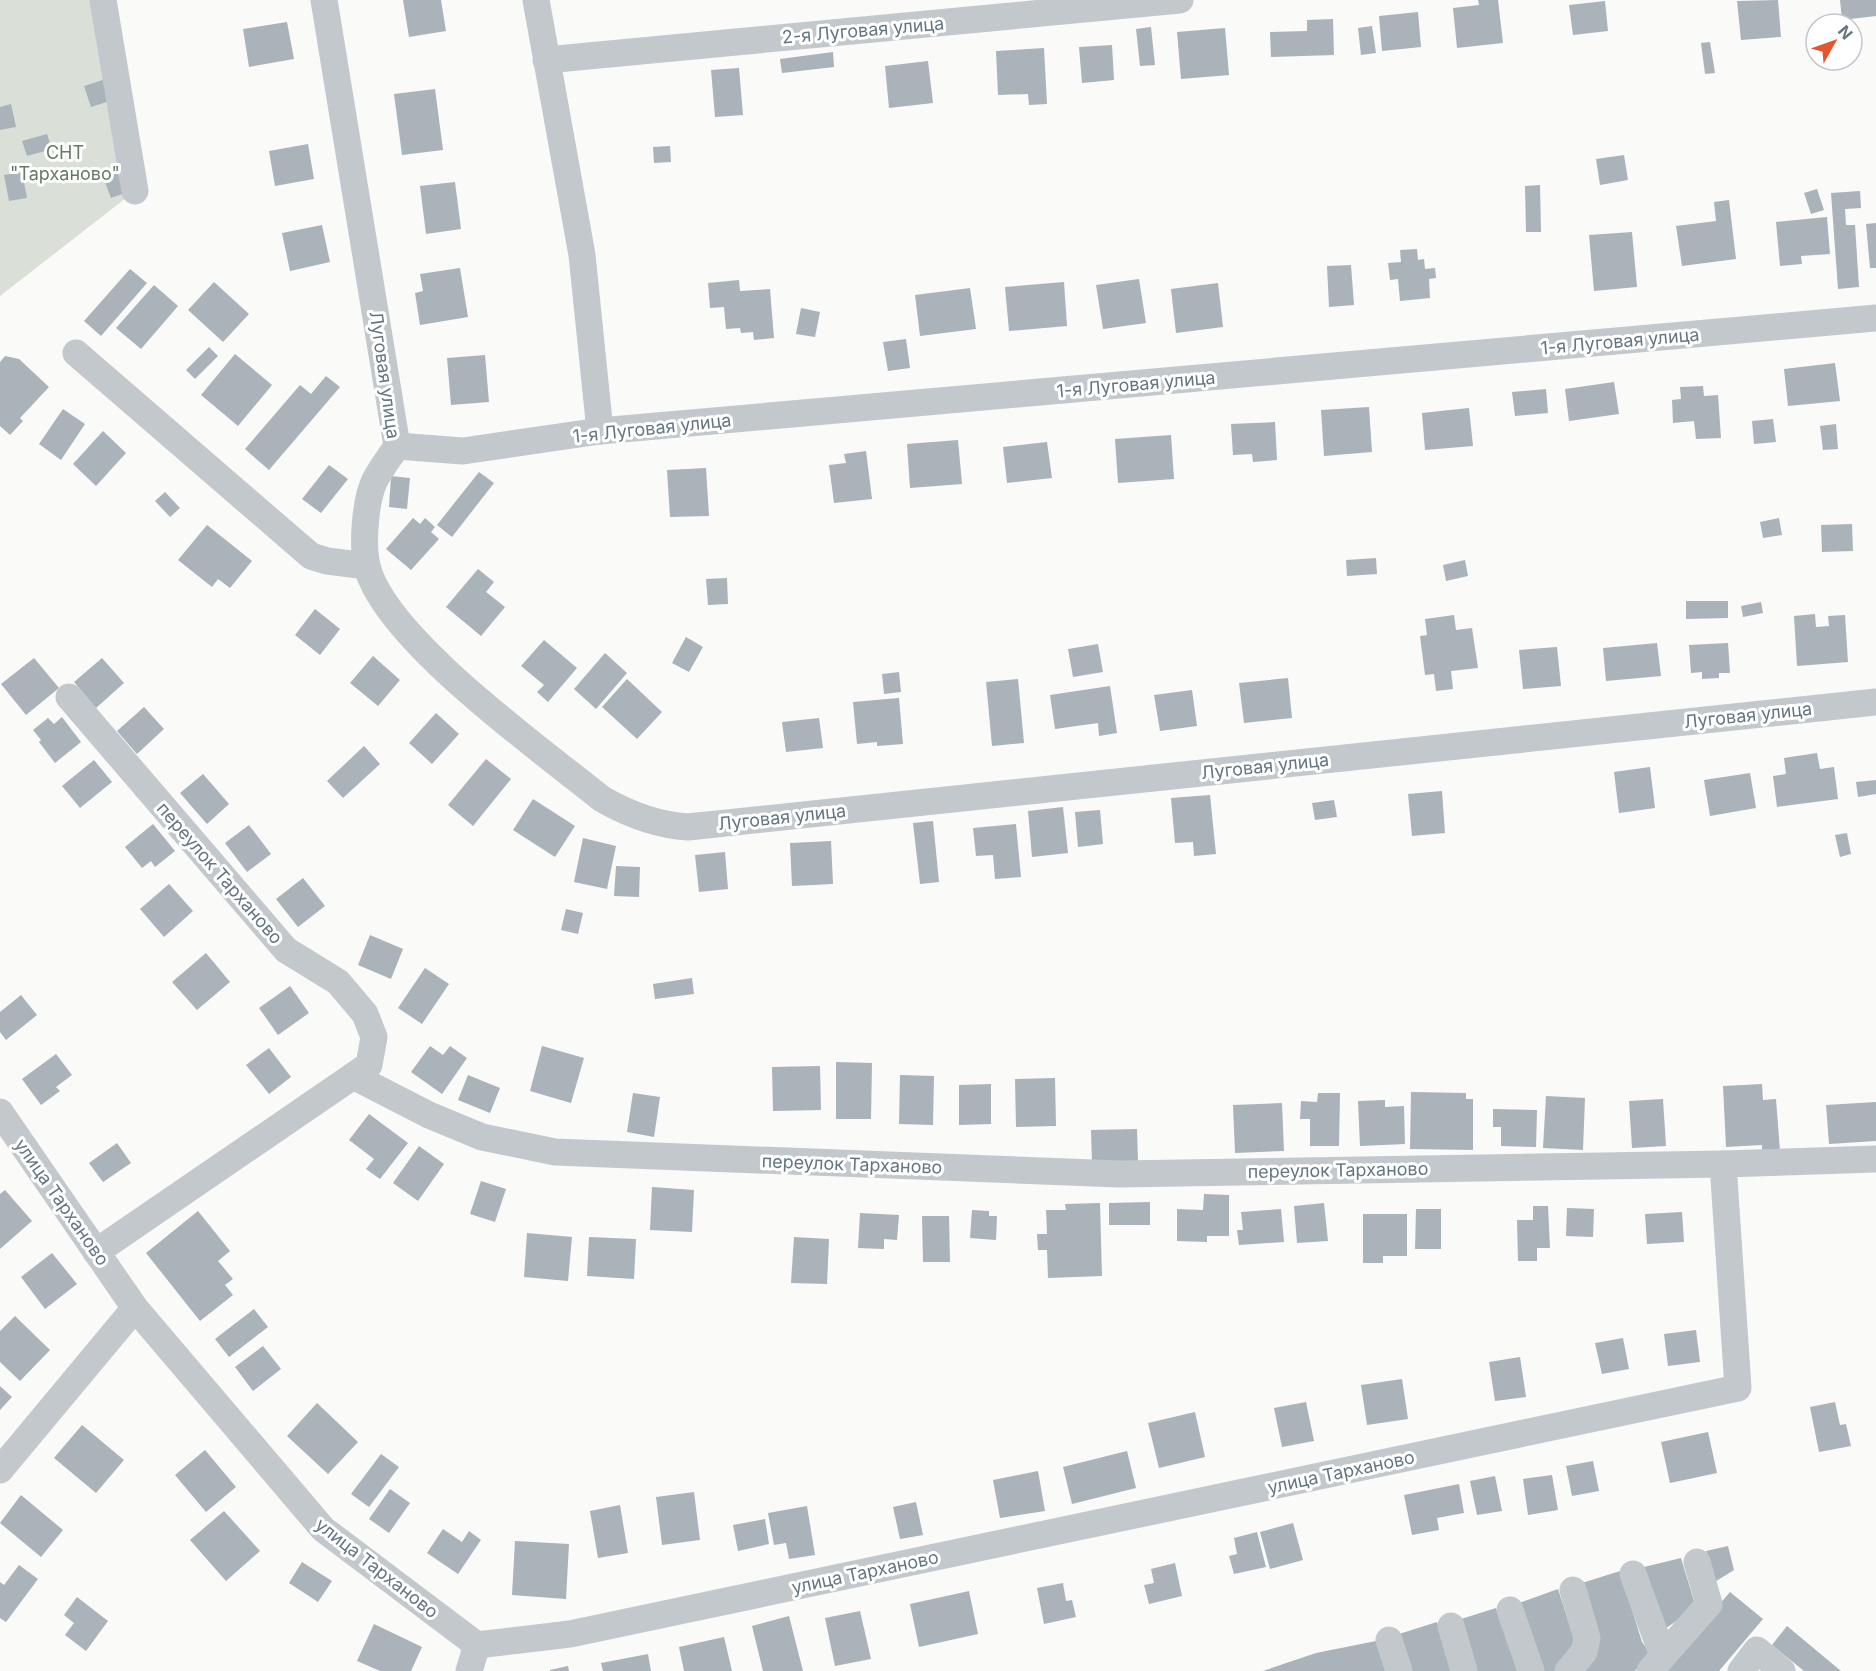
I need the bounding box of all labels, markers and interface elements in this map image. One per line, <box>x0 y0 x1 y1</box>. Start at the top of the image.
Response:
street label: 2-я Луговая улица <box>781 12 945 48</box>
north arrow <box>1804 12 1864 72</box>
text: N <box>1834 21 1857 43</box>
park label: СНТ "Тарханово" <box>10 142 120 184</box>
street label: Луговая улица <box>366 310 404 440</box>
street label: 1-я Луговая улица <box>1540 324 1700 358</box>
street label: 1-я Луговая улица <box>1056 367 1216 401</box>
street label: 1-я Луговая улица <box>572 409 732 447</box>
street label: Луговая улица <box>1683 698 1813 732</box>
street label: Луговая улица <box>1200 749 1330 783</box>
street label: переулок Тарханово <box>153 798 287 948</box>
street label: Луговая улица <box>717 800 847 834</box>
street label: улица Тарханово <box>11 1135 113 1269</box>
street label: переулок Тарханово <box>761 1150 943 1178</box>
street label: переулок Тарханово <box>1247 1158 1429 1182</box>
street label: улица Тарханово <box>1266 1446 1416 1498</box>
street label: улица Тарханово <box>312 1514 442 1622</box>
street label: улица Тарханово <box>790 1546 940 1598</box>

